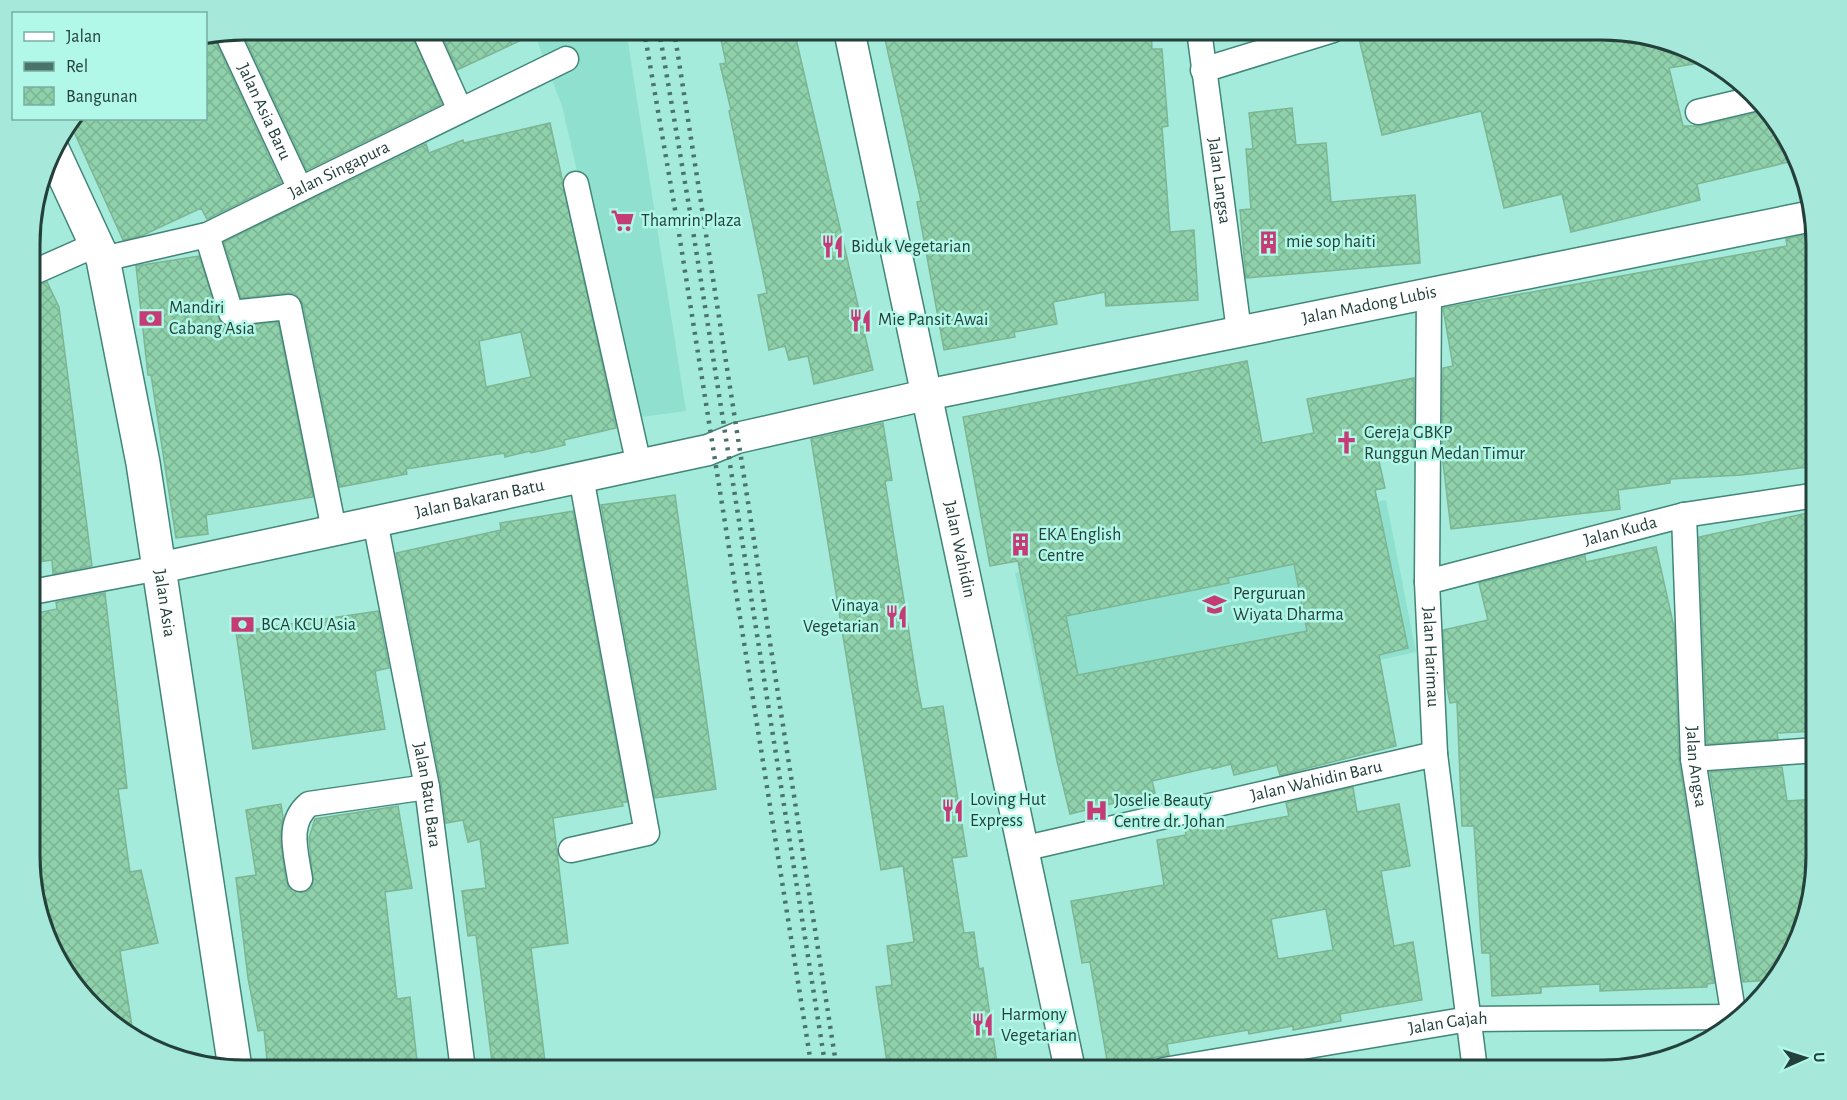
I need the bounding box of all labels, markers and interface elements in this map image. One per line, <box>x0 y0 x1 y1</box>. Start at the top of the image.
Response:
legend <box>12 12 207 120</box>
text: Jalan <box>66 28 101 46</box>
text: Rel <box>66 58 88 76</box>
street label: Jalan Asia Baru <box>234 61 294 163</box>
text: Bangunan <box>66 88 138 106</box>
street label: Jalan Langsa <box>1204 136 1234 225</box>
street label: Jalan Singapura <box>286 138 392 202</box>
supermarket icon: Thamrin Plaza <box>610 208 636 234</box>
place label: Thamrin Plaza <box>641 212 742 230</box>
building icon: mie sop haiti <box>1255 229 1281 255</box>
place label: mie sop haiti <box>1286 233 1376 251</box>
restaurant icon: Biduk Vegetarian <box>820 234 846 260</box>
place label: Biduk Vegetarian <box>851 238 971 256</box>
street label: Jalan Madong Lubis <box>1300 283 1438 328</box>
place label: Mandiri Cabang Asia <box>169 299 255 338</box>
bank icon: Mandiri Cabang Asia <box>138 305 164 331</box>
restaurant icon: Mie Pansit Awai <box>847 307 873 333</box>
place label: Mie Pansit Awai <box>878 311 988 329</box>
place label: Gereja GBKP Runggun Medan Timur <box>1364 424 1525 463</box>
church icon: Gereja GBKP Runggun Medan Timur <box>1333 430 1359 456</box>
street label: Jalan Bakaran Batu <box>414 476 546 522</box>
street label: Jalan Wahidin <box>940 499 978 599</box>
street label: Jalan Kuda <box>1582 513 1659 550</box>
place label: EKA English Centre <box>1038 526 1121 565</box>
building icon: EKA English Centre <box>1007 532 1033 558</box>
street label: Jalan Asia <box>150 568 178 638</box>
place label: Perguruan Wiyata Dharma <box>1233 585 1344 624</box>
school or university icon: Perguruan Wiyata Dharma <box>1202 591 1228 617</box>
place label: Vinaya Vegetarian <box>803 597 879 636</box>
restaurant icon: Vinaya Vegetarian <box>884 603 910 629</box>
street label: Jalan Harimau <box>1419 606 1442 708</box>
bank icon: BCA KCU Asia <box>230 612 256 638</box>
place label: BCA KCU Asia <box>261 616 356 634</box>
street label: Jalan Angsa <box>1683 726 1710 809</box>
street label: Jalan Batu Bara <box>410 741 444 849</box>
street label: Jalan Wahidin Baru <box>1249 757 1384 805</box>
place label: Loving Hut Express <box>970 791 1046 830</box>
place label: Joselie Beauty Centre dr. Johan <box>1114 792 1225 831</box>
restaurant icon: Loving Hut Express <box>939 797 965 823</box>
hospital icon: Joselie Beauty Centre dr. Johan <box>1083 798 1109 824</box>
place label: Harmony Vegetarian <box>1001 1006 1077 1045</box>
street label: Jalan Gajah <box>1407 1010 1488 1038</box>
restaurant icon: Harmony Vegetarian <box>970 1012 996 1038</box>
north arrow <box>1775 1028 1835 1088</box>
text: U <box>1811 1052 1827 1063</box>

